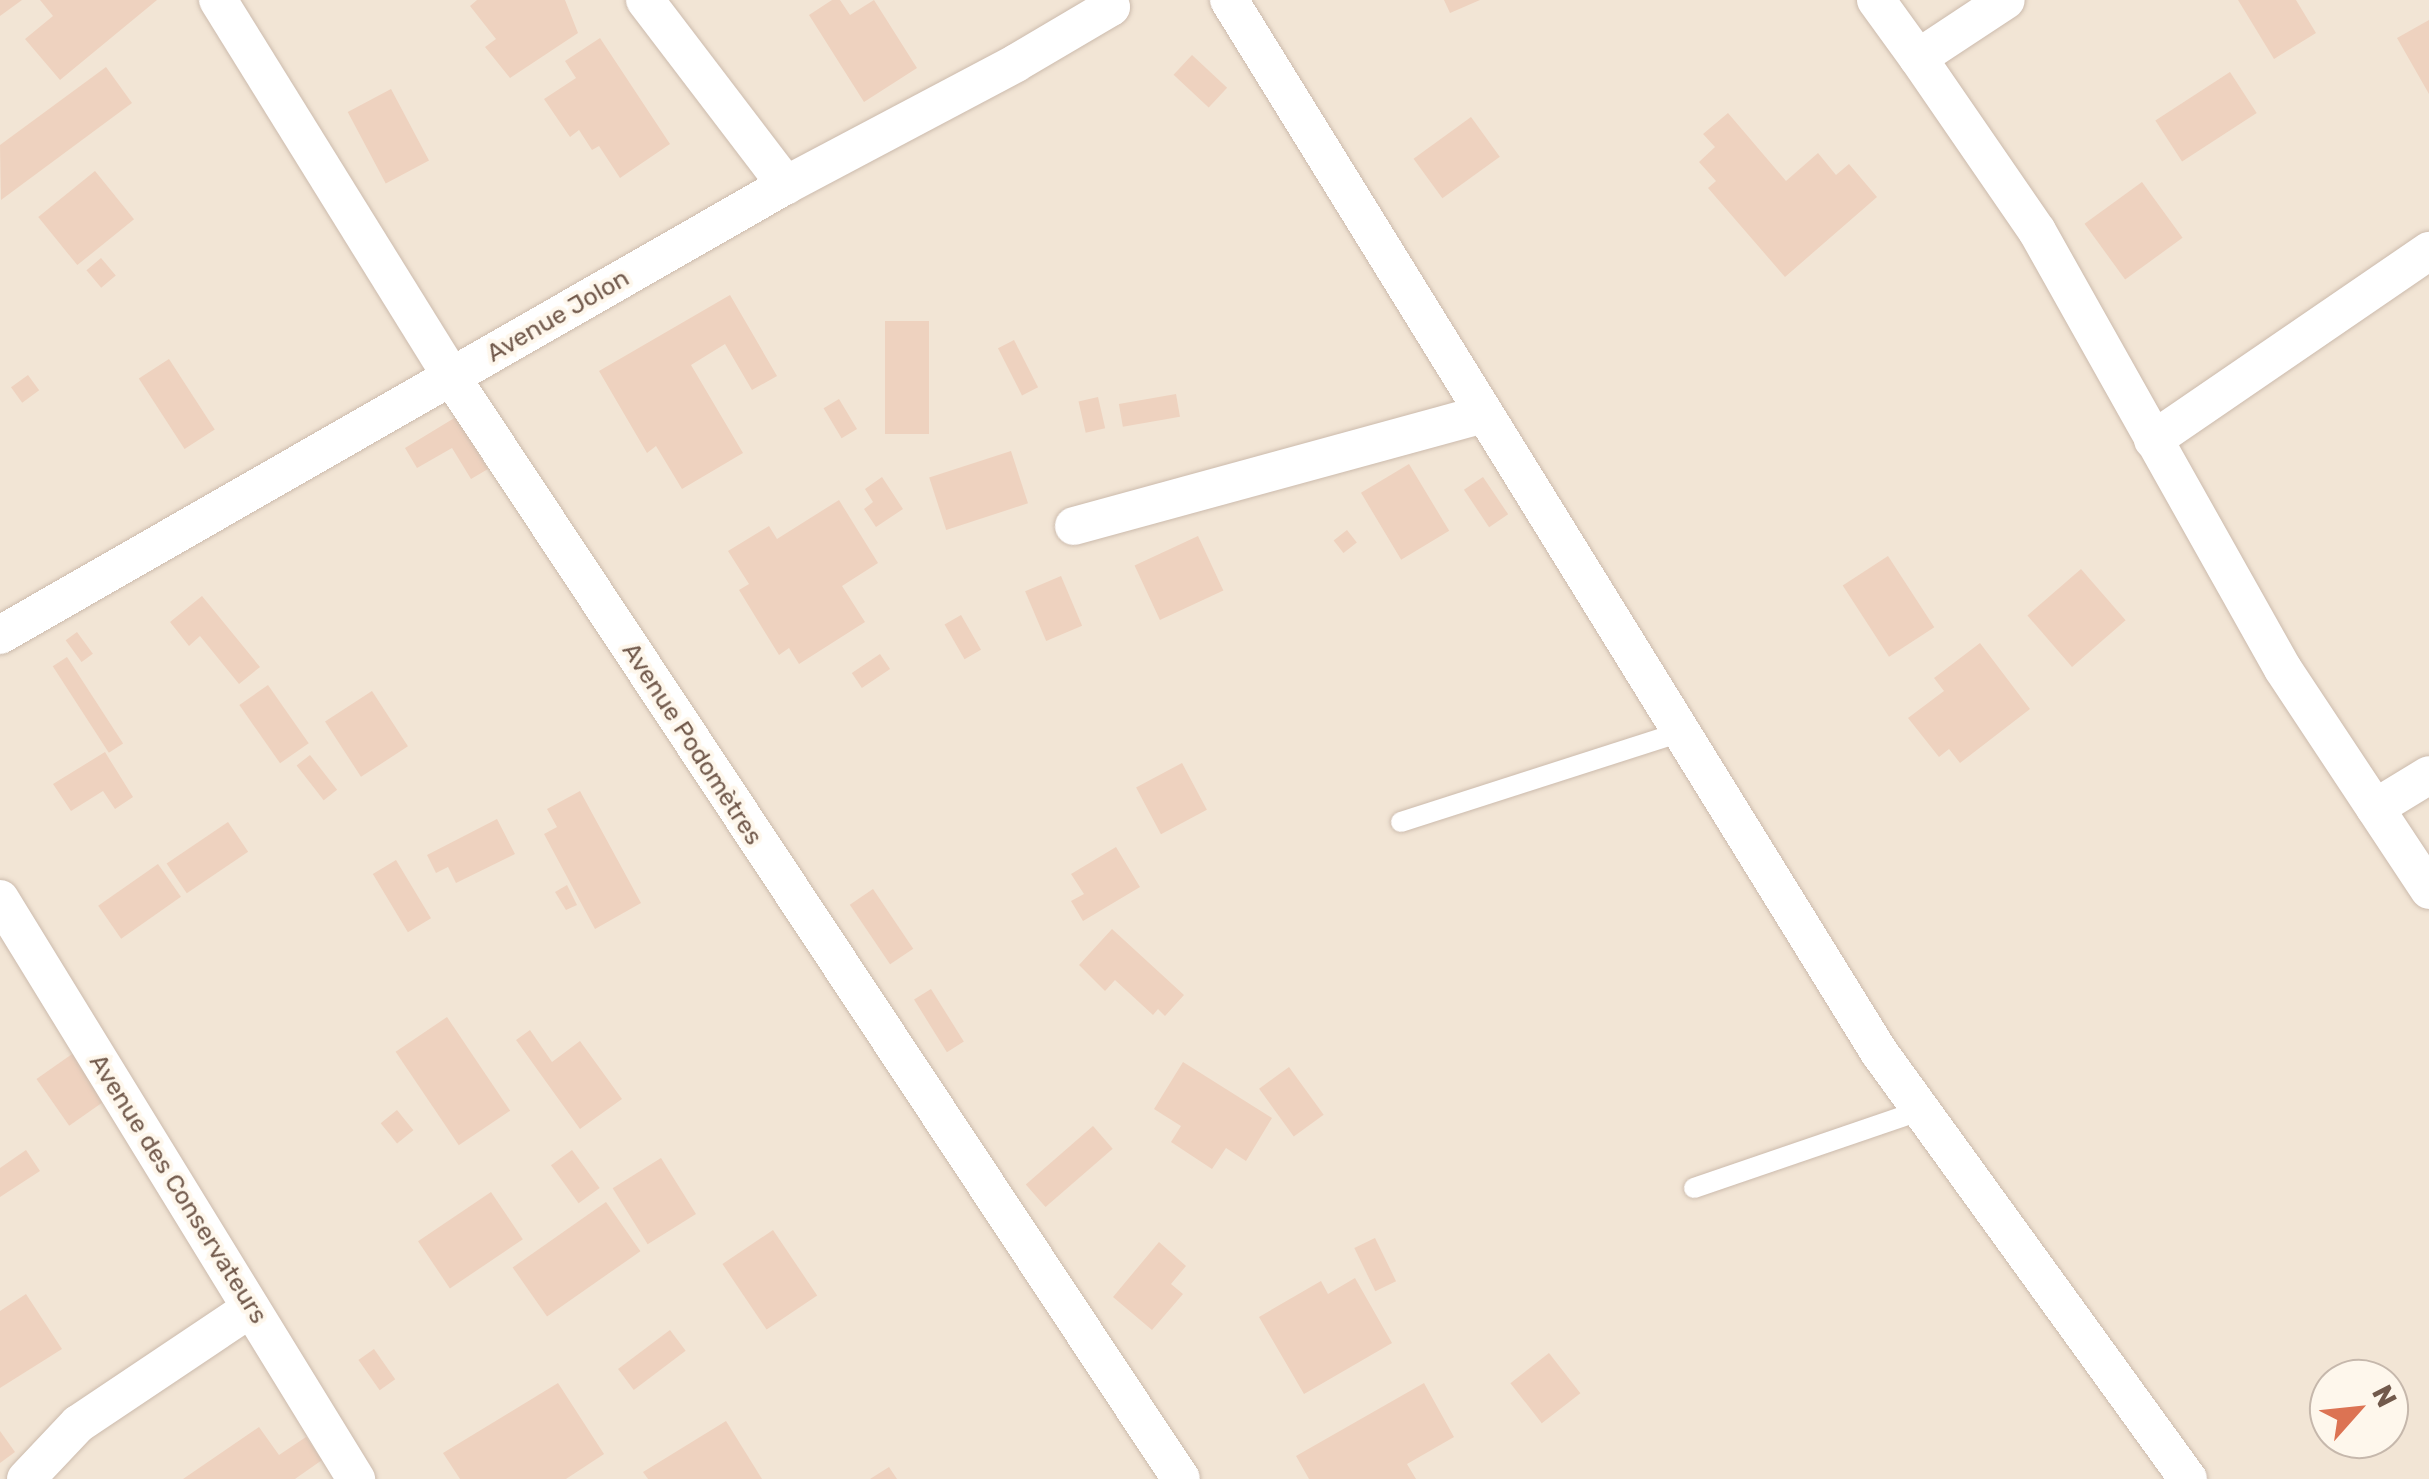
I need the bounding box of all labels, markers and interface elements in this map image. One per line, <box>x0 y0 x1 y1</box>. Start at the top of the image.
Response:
street label: Avenue Jolon <box>481 263 635 369</box>
street label: Avenue Podomètres <box>615 637 769 851</box>
street label: Avenue des Conservateurs <box>83 1049 273 1329</box>
north arrow <box>2309 1359 2409 1459</box>
text: N <box>2365 1380 2404 1413</box>

